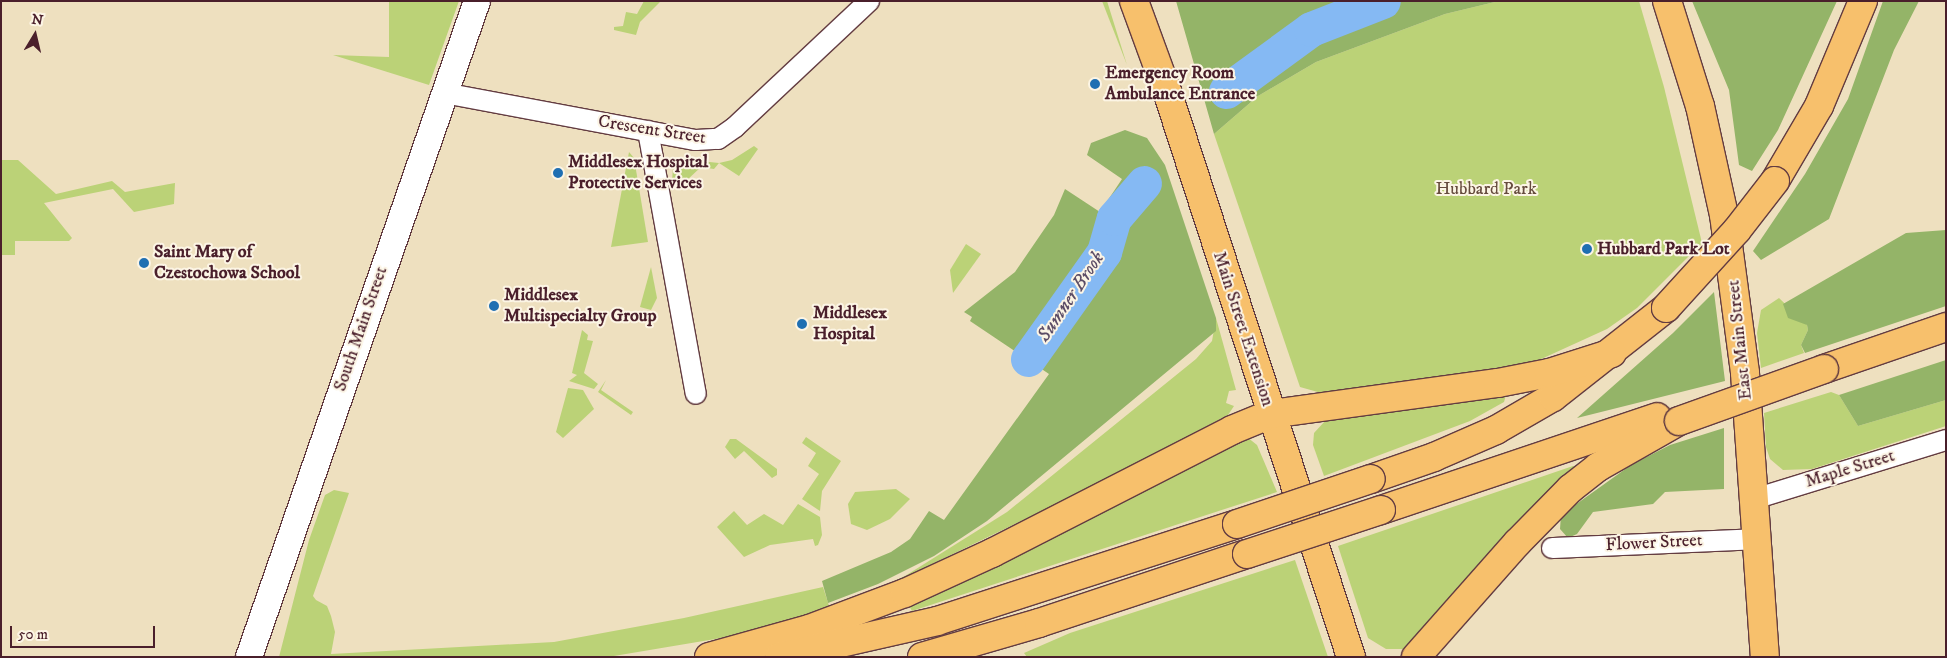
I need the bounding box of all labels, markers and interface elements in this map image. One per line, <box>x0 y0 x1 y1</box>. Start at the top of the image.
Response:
north arrow <box>10 10 60 60</box>
text: N <box>30 10 44 30</box>
place label: Emergency Room Ambulance Entrance <box>1105 63 1255 106</box>
marker: Emergency Room Ambulance Entrance <box>1089 78 1101 90</box>
street label: Crescent Street <box>597 111 707 149</box>
place label: Middlesex Hospital Protective Services <box>568 152 708 194</box>
marker: Middlesex Hospital Protective Services <box>552 167 564 179</box>
park label: Hubbard Park <box>1435 178 1537 200</box>
place label: Hubbard Park Lot <box>1597 238 1729 260</box>
place label: Saint Mary of Czestochowa School <box>154 242 300 284</box>
marker: Hubbard Park Lot <box>1581 243 1593 255</box>
water label: Sumner Brook <box>1033 248 1109 346</box>
street label: Main Street Extension <box>1208 249 1278 409</box>
marker: Saint Mary of Czestochowa School <box>138 257 150 269</box>
street label: South Main Street <box>330 264 392 394</box>
street label: East Main Street <box>1723 279 1757 401</box>
place label: Middlesex Multispecialty Group <box>504 285 656 328</box>
marker: Middlesex Multispecialty Group <box>488 300 500 312</box>
place label: Middlesex Hospital <box>813 303 887 346</box>
marker: Middlesex Hospital <box>795 317 809 331</box>
street label: Maple Street <box>1803 445 1897 493</box>
street label: Flower Street <box>1605 530 1703 556</box>
scale bar <box>12 616 158 648</box>
text: 50 m <box>18 625 48 644</box>

